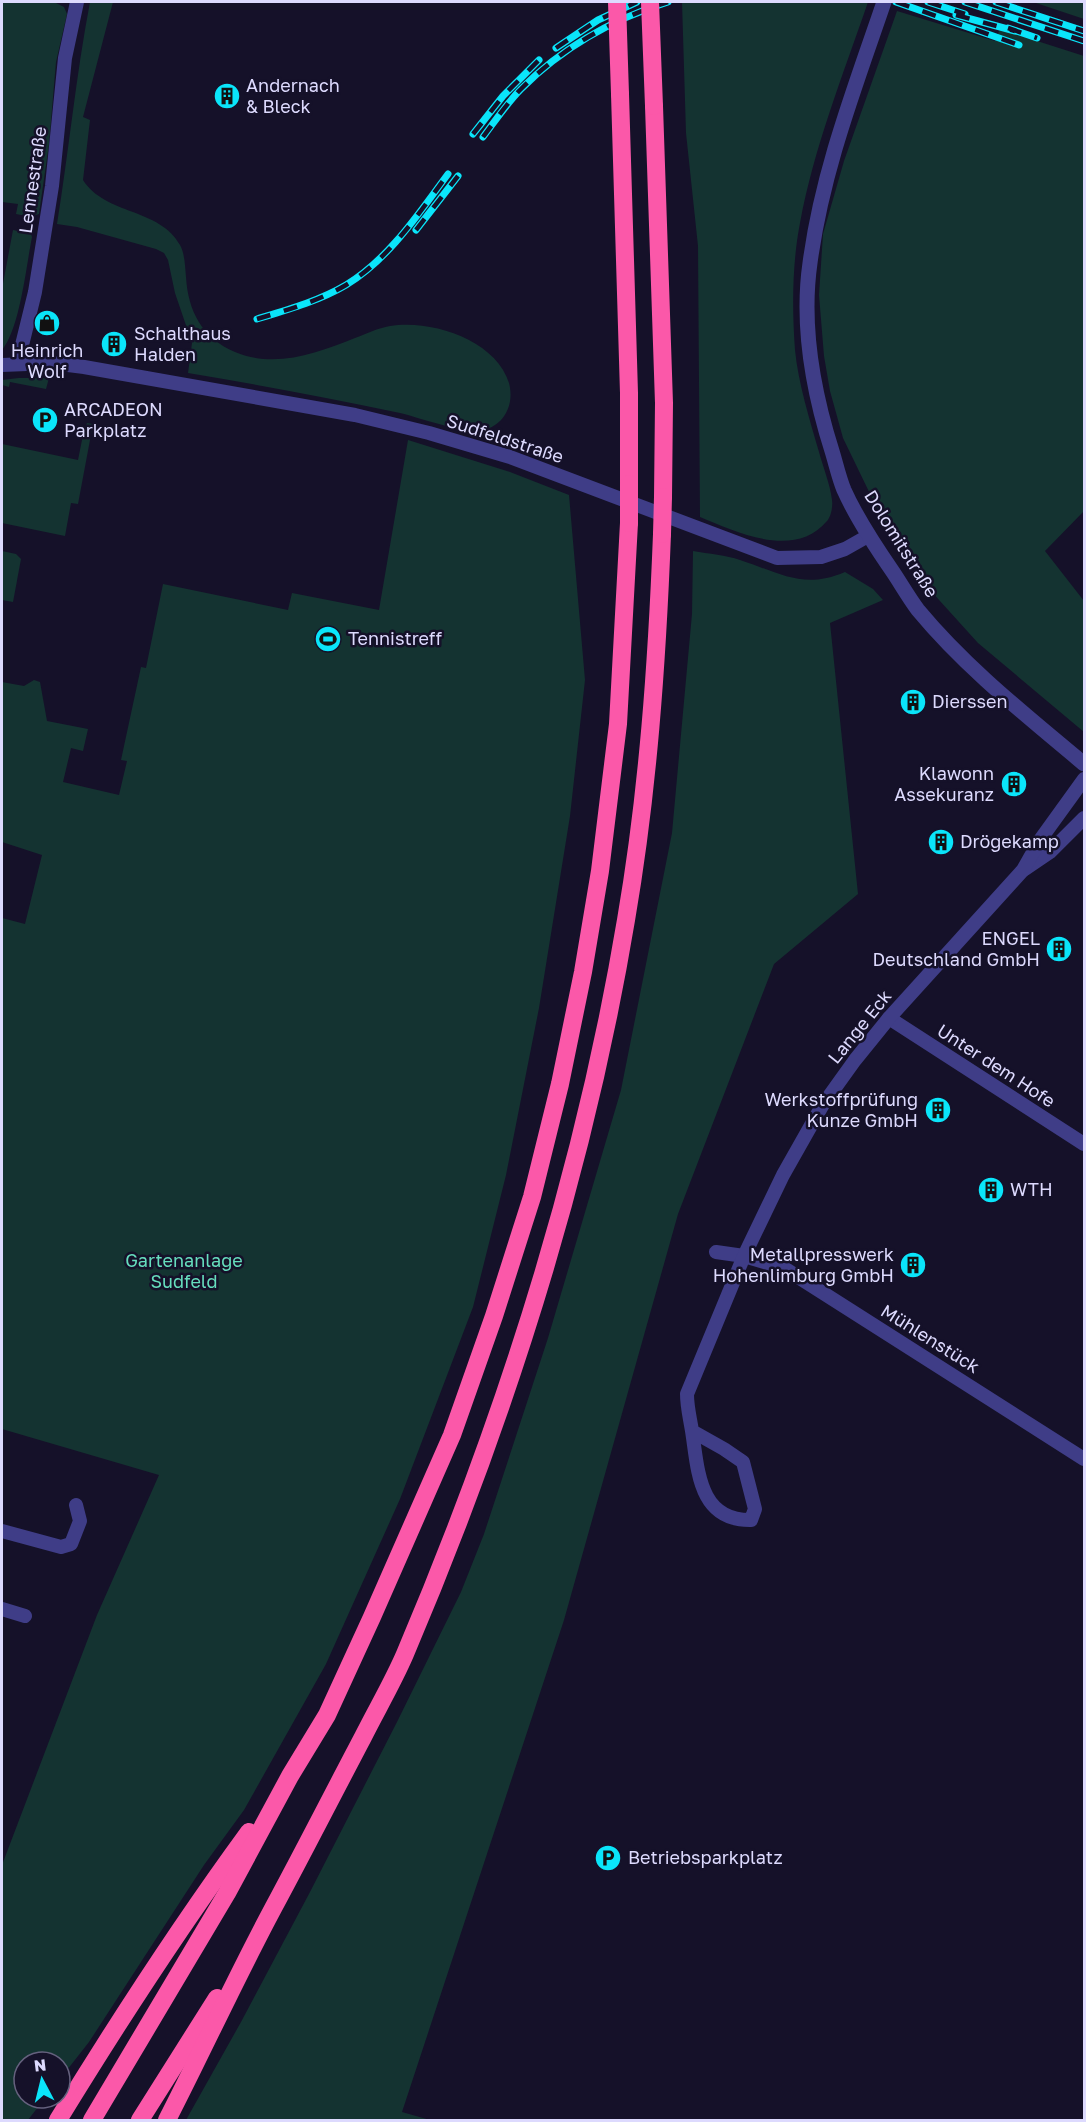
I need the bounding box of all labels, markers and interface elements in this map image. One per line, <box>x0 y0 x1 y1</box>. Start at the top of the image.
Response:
place label: Andernach & Bleck <box>246 74 340 117</box>
building icon: Andernach & Bleck <box>212 81 242 111</box>
street label: Lennestraße <box>14 125 50 235</box>
shop icon: Heinrich Wolf <box>32 308 62 338</box>
place label: Schalthaus Halden <box>134 322 231 365</box>
building icon: Schalthaus Halden <box>99 329 129 359</box>
place label: Heinrich Wolf <box>11 339 83 382</box>
place label: ARCADEON Parkplatz <box>64 398 163 441</box>
parking icon: ARCADEON Parkplatz <box>30 405 60 435</box>
street label: Sudfeldstraße <box>444 409 567 467</box>
street label: Dolomitstraße <box>860 486 944 601</box>
sports icon: Tennistreff <box>313 624 343 654</box>
place label: Tennistreff <box>348 627 443 649</box>
building icon: Dierssen <box>898 687 928 717</box>
place label: Dierssen <box>932 690 1007 712</box>
place label: Klawonn Assekuranz <box>894 762 994 805</box>
building icon: Klawonn Assekuranz <box>999 769 1029 799</box>
building icon: Drögekamp <box>926 827 956 857</box>
place label: Drögekamp <box>960 830 1059 852</box>
place label: ENGEL Deutschland GmbH <box>873 927 1040 970</box>
building icon: ENGEL Deutschland GmbH <box>1044 934 1074 964</box>
street label: Lange Eck <box>823 985 896 1068</box>
street label: Unter dem Hofe <box>933 1019 1060 1111</box>
place label: Werkstoffprüfung Kunze GmbH <box>765 1088 918 1131</box>
building icon: Werkstoffprüfung Kunze GmbH <box>923 1095 953 1125</box>
building icon: WTH <box>976 1175 1006 1205</box>
place label: WTH <box>1010 1178 1053 1200</box>
place label: Metallpresswerk Hohenlimburg GmbH <box>713 1243 894 1286</box>
park label: Gartenanlage Sudfeld <box>125 1249 243 1292</box>
building icon: Metallpresswerk Hohenlimburg GmbH <box>898 1250 928 1280</box>
street label: Mühlenstück <box>877 1299 984 1377</box>
parking icon: Betriebsparkplatz <box>593 1843 623 1873</box>
place label: Betriebsparkplatz <box>628 1846 783 1868</box>
north arrow <box>12 2050 72 2110</box>
text: N <box>33 2054 47 2076</box>

